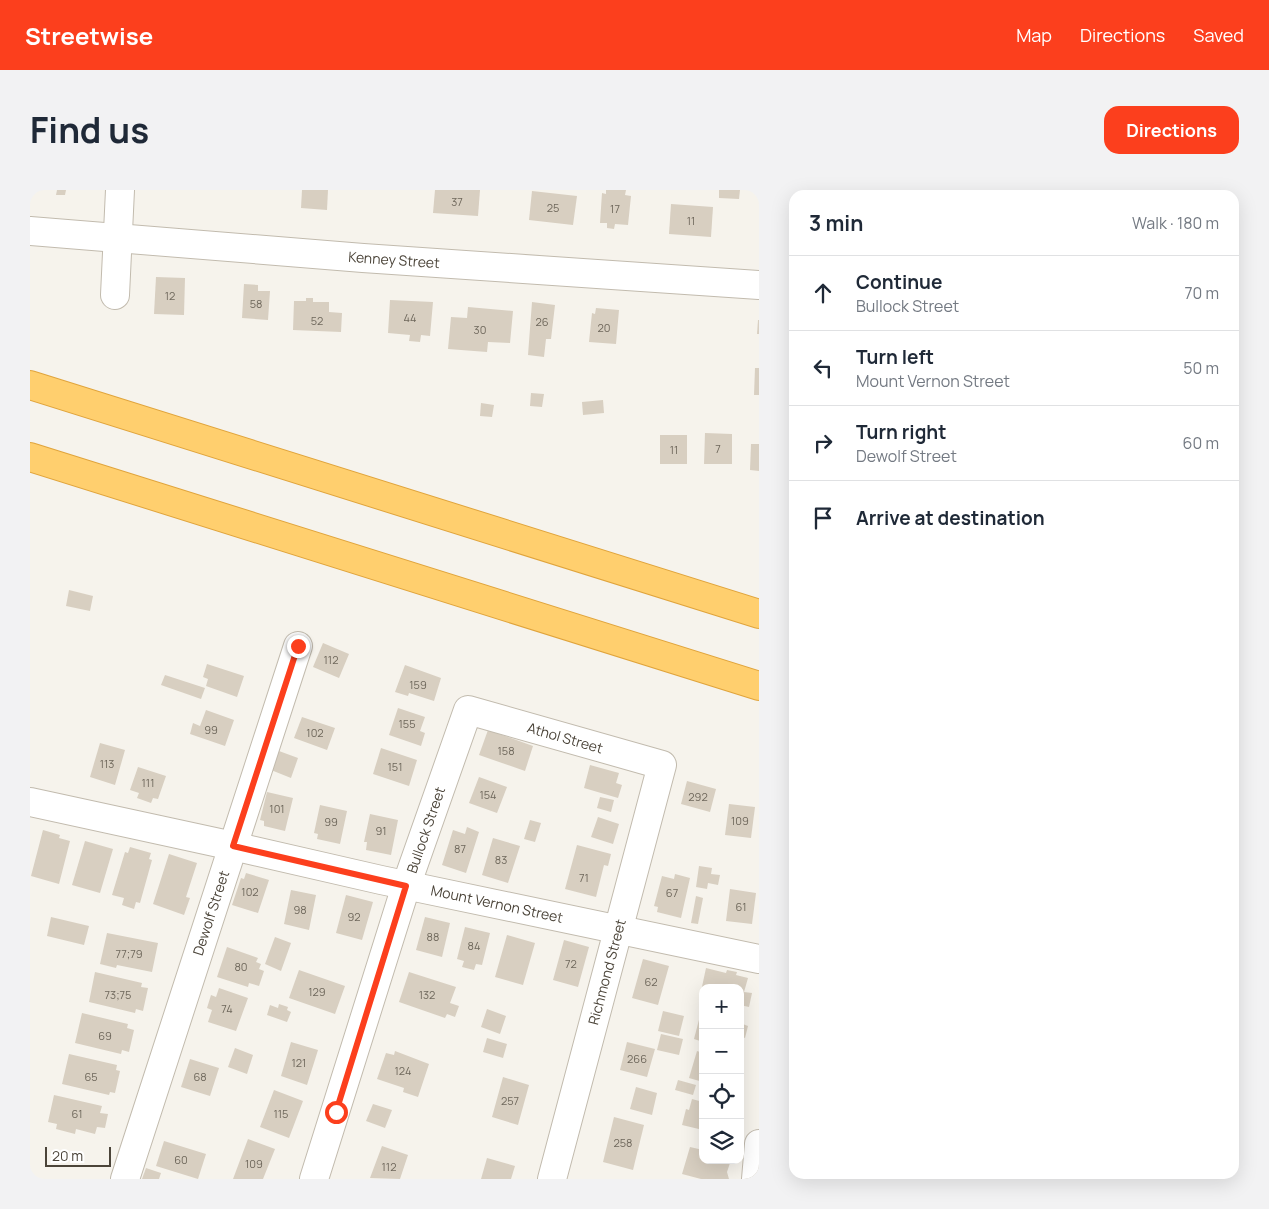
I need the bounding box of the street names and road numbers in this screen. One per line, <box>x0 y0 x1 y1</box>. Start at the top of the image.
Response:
street label: Kenney Street <box>348 247 441 272</box>
street label: Athol Street <box>525 718 606 758</box>
street label: Bullock Street <box>402 784 449 876</box>
street label: Dewolf Street <box>188 868 233 958</box>
street label: Mount Vernon Street <box>429 880 565 927</box>
street label: Richmond Street <box>583 917 630 1027</box>

